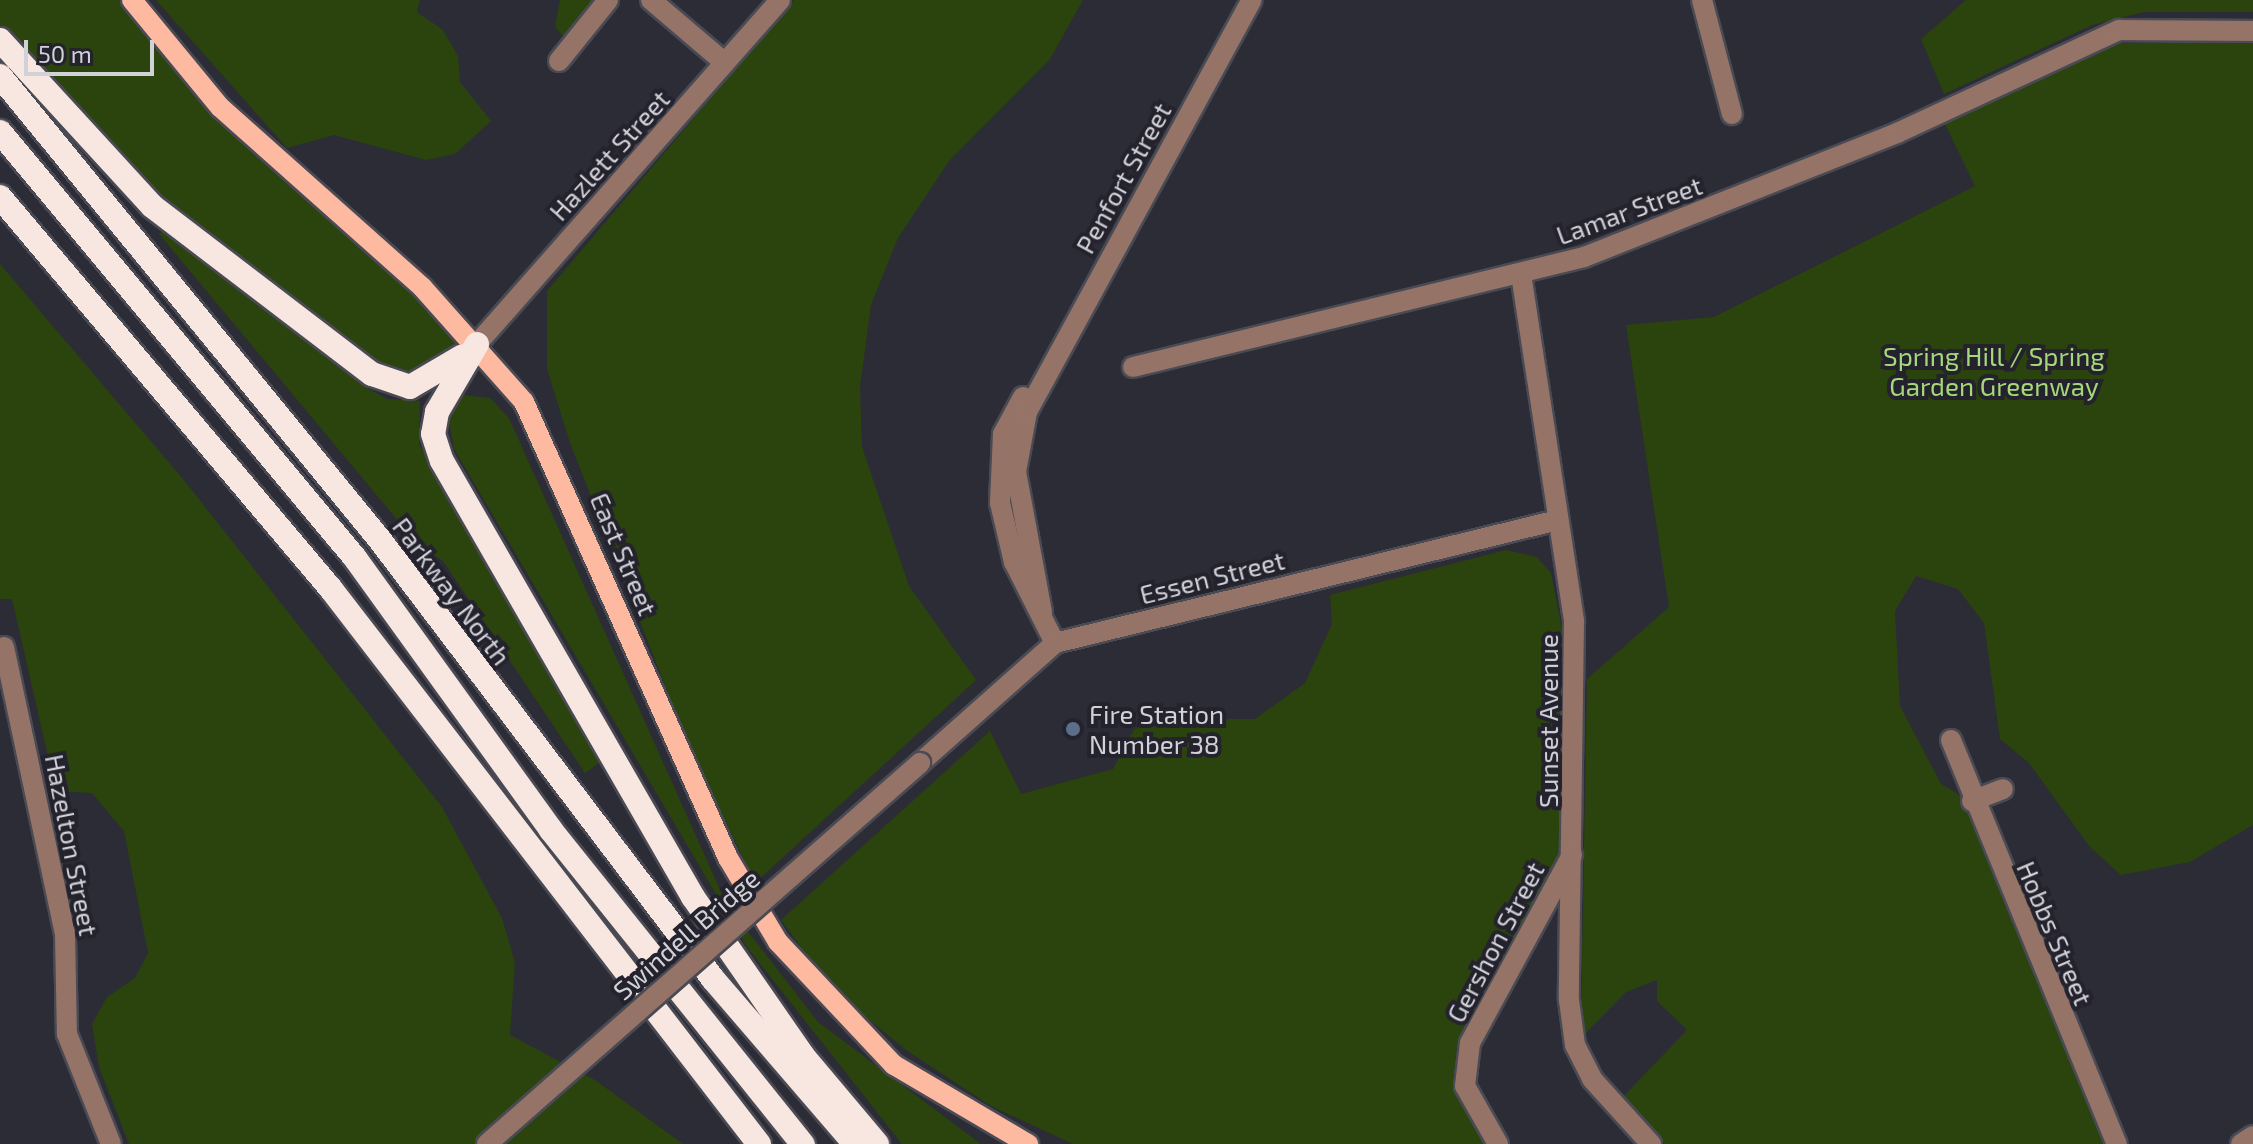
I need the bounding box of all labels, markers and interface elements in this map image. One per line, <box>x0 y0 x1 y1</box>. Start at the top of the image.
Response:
scale bar <box>28 24 158 74</box>
text: 50 m <box>38 39 92 68</box>
street label: Hazlett Street <box>542 83 676 227</box>
street label: Penfort Street <box>1069 97 1177 259</box>
street label: Lamar Street <box>1552 169 1706 251</box>
park label: Spring Hill / Spring Garden Greenway <box>1883 340 2105 402</box>
street label: East Street <box>584 488 664 620</box>
street label: Parkway North <box>386 511 518 671</box>
street label: Essen Street <box>1136 544 1288 610</box>
street label: Sunset Avenue <box>1532 634 1564 808</box>
place label: Fire Station Number 38 <box>1089 698 1224 760</box>
marker: Fire Station Number 38 <box>1064 720 1082 738</box>
street label: Hazelton Street <box>39 752 105 938</box>
street label: Hobbs Street <box>2011 856 2099 1010</box>
street label: Gershon Street <box>1440 857 1550 1027</box>
street label: Swindell Bridge <box>606 862 766 1006</box>

